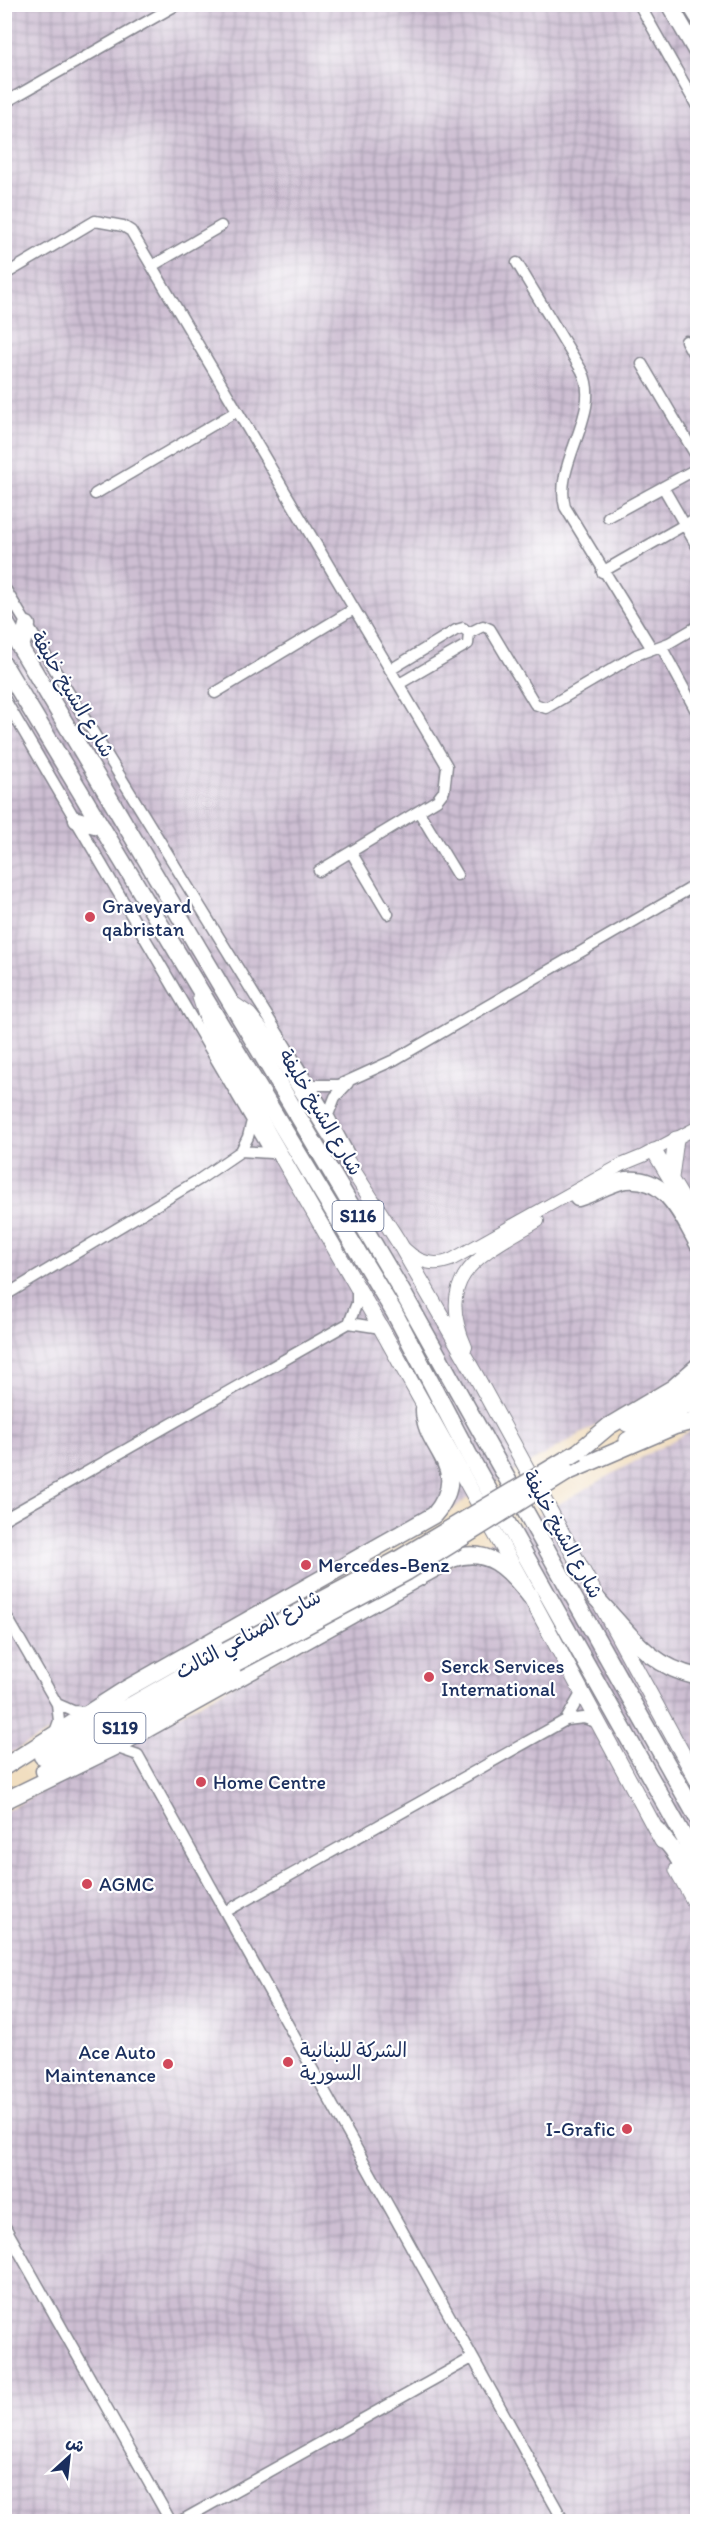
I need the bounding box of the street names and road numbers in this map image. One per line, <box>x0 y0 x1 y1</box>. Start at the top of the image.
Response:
street label: شارع الشيخ خليفة <box>24 627 120 763</box>
street label: شارع الشيخ خليفة <box>272 1045 368 1181</box>
road number: S116 <box>332 1201 384 1231</box>
street label: شارع الشيخ خليفة <box>516 1466 608 1603</box>
street label: شارع الصناعي الثالث <box>171 1584 328 1689</box>
road number: S119 <box>94 1713 146 1743</box>

